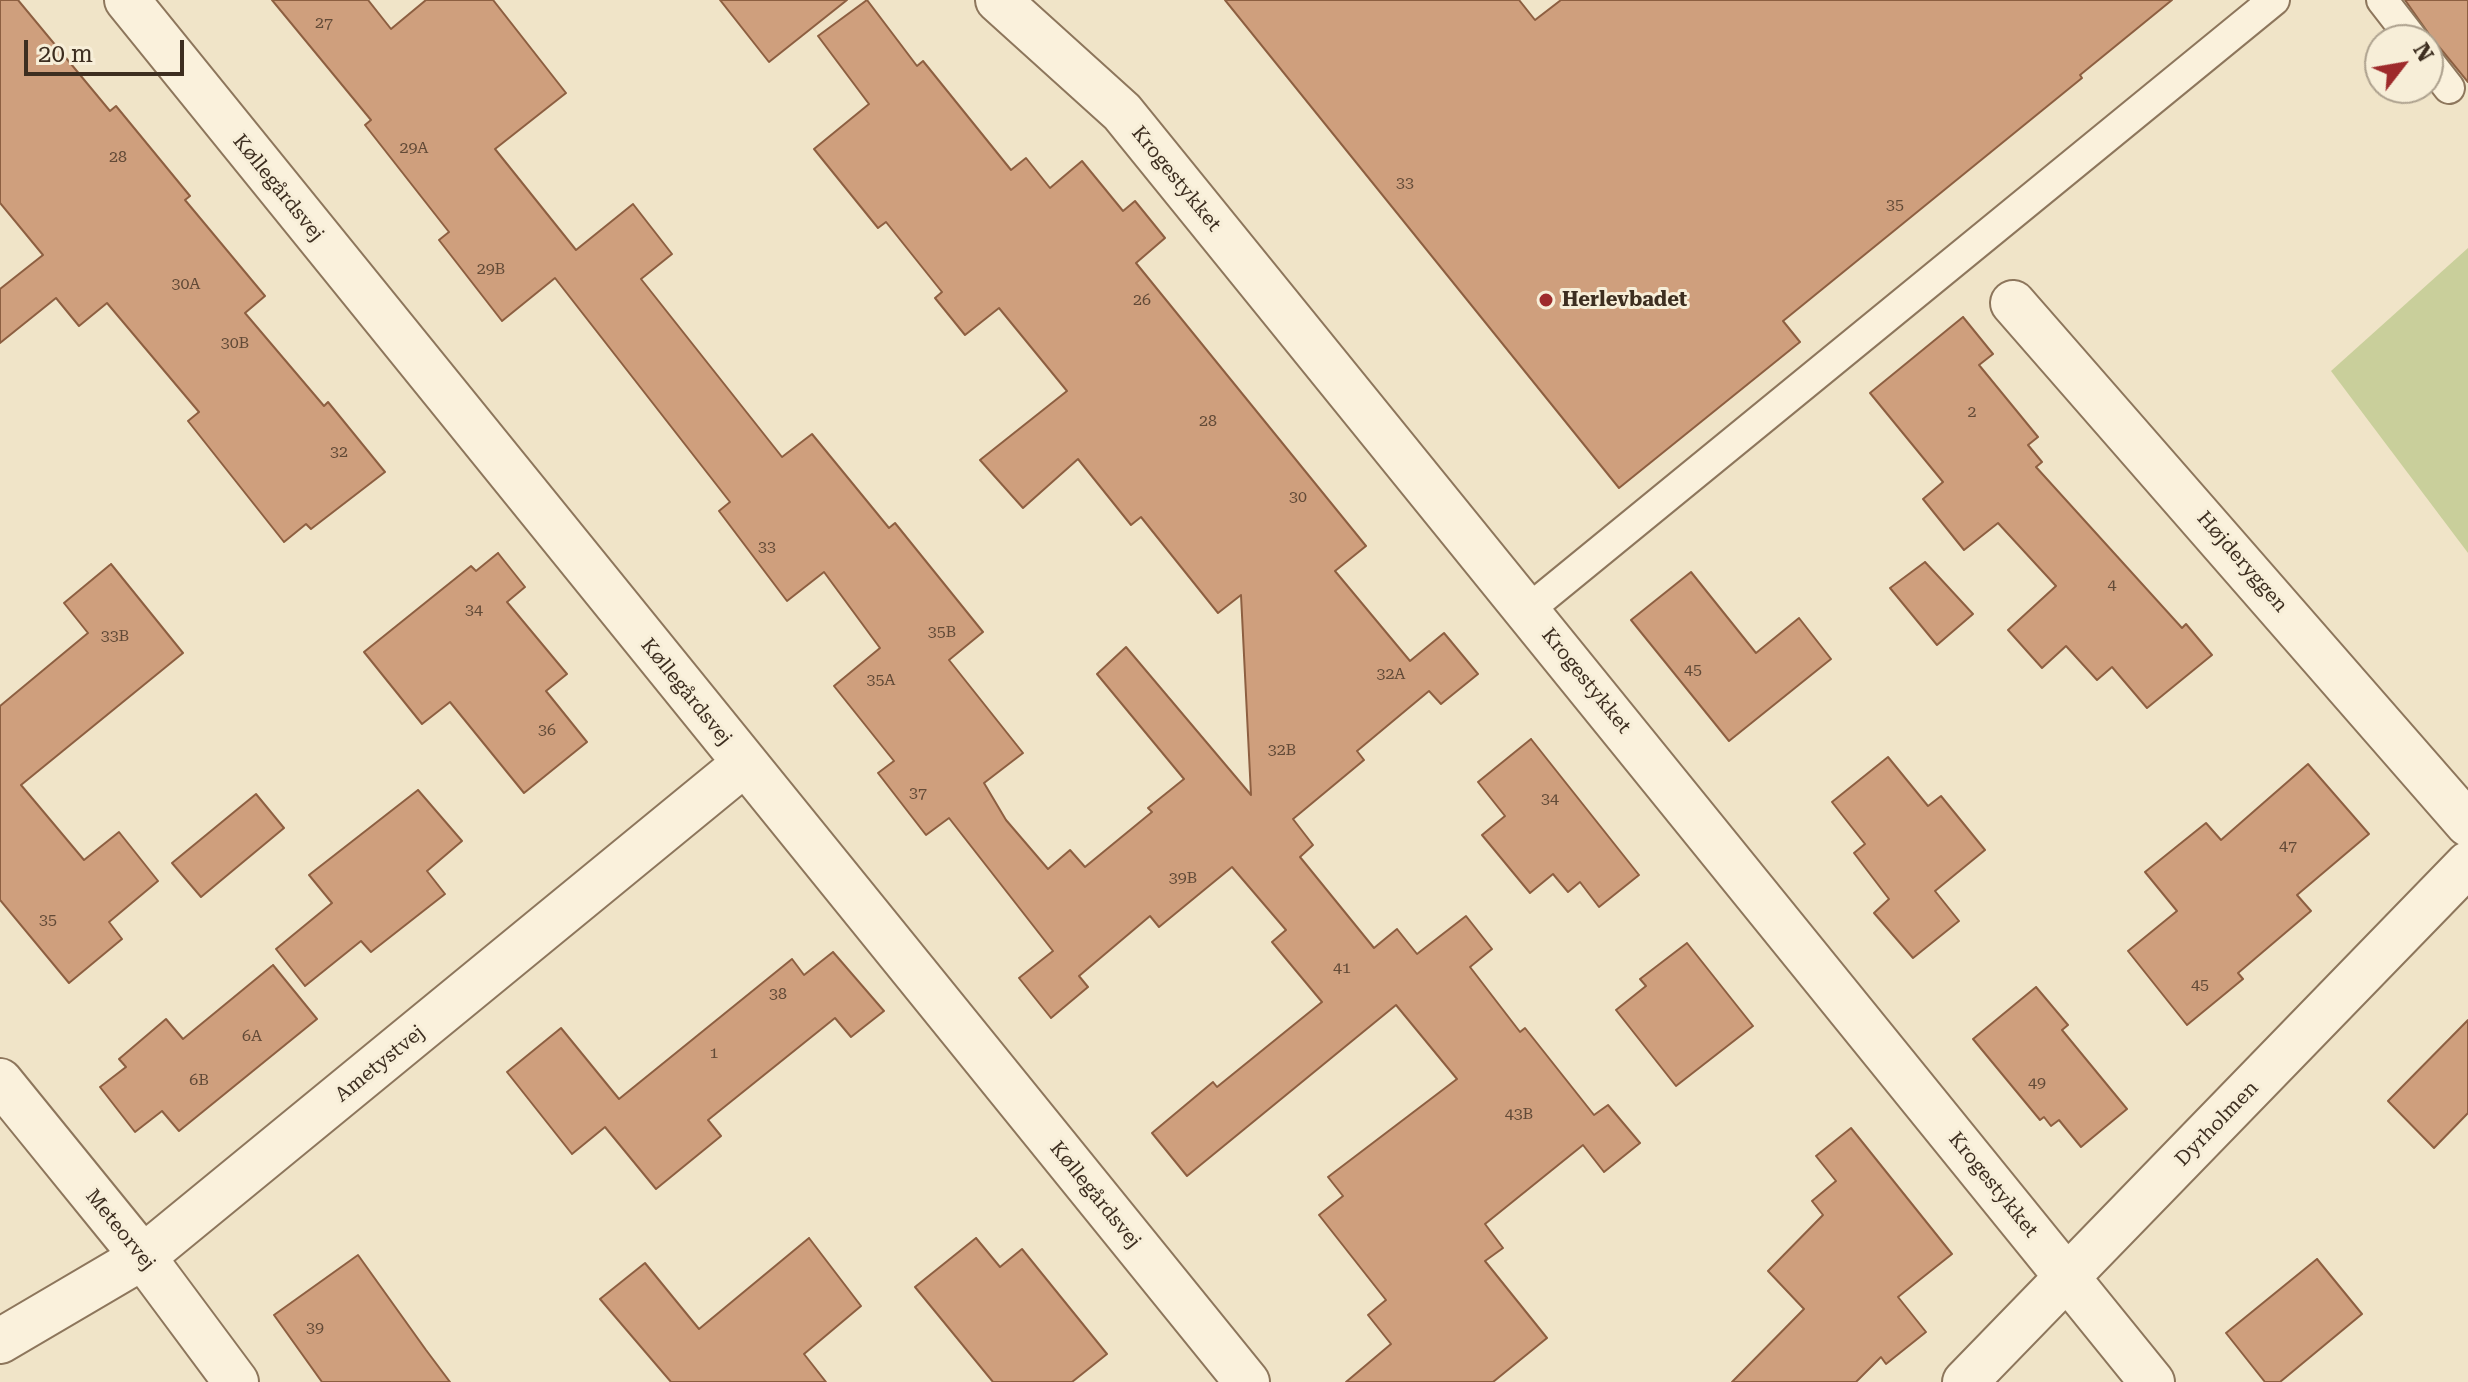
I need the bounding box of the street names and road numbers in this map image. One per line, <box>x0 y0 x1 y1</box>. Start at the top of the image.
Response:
street label: Krogestykket <box>1126 122 1226 236</box>
street label: Køllegårdsvej <box>228 130 328 246</box>
street label: Højderyggen <box>2192 507 2292 617</box>
street label: Krogestykket <box>1536 624 1636 738</box>
street label: Køllegårdsvej <box>636 634 736 750</box>
street label: Ametystvej <box>331 1021 429 1107</box>
street label: Dyrholmen <box>2170 1076 2264 1172</box>
street label: Krogestykket <box>1943 1128 2043 1242</box>
street label: Køllegårdsvej <box>1045 1137 1145 1253</box>
street label: Meteorvej <box>80 1185 160 1275</box>

